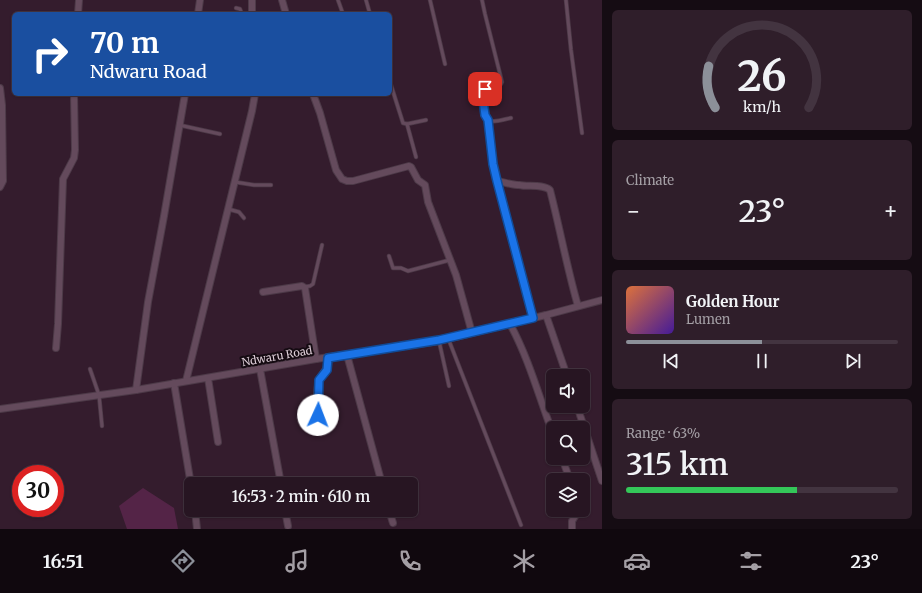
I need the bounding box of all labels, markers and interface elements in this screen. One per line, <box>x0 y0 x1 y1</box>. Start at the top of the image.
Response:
text: 70 m <box>90 25 159 61</box>
icon: right <box>24 28 76 80</box>
text: 26 <box>737 50 787 102</box>
text: Ndwaru Road <box>90 60 207 83</box>
pin <box>468 72 502 106</box>
icon: arrive <box>474 78 496 100</box>
text: km/h <box>743 97 781 115</box>
text: Climate <box>626 172 674 189</box>
text: 23° <box>738 192 786 230</box>
text: − <box>626 197 641 225</box>
text: + <box>883 197 898 225</box>
text: Golden Hour <box>686 292 780 311</box>
text: Lumen <box>686 311 730 328</box>
street label: Ndwaru Road <box>241 343 314 369</box>
icon: previous <box>660 350 682 372</box>
icon: pause <box>751 350 773 372</box>
icon: next <box>842 350 864 372</box>
map controls <box>546 369 590 517</box>
button: sound <box>546 369 590 413</box>
position arrow <box>297 394 339 436</box>
button: search <box>546 421 590 465</box>
text: Range · 63% <box>626 425 700 442</box>
text: 315 km <box>626 445 729 483</box>
speed limit sign: 30 <box>12 465 64 517</box>
button: layers <box>546 473 590 517</box>
text: 16:53 · 2 min · 610 m <box>232 487 370 506</box>
icon: directions <box>169 547 197 575</box>
icon: music <box>283 547 311 575</box>
icon: phone <box>396 547 424 575</box>
icon: climate <box>510 547 538 575</box>
icon: car <box>623 547 651 575</box>
icon: filters <box>737 547 765 575</box>
text: 16:51 <box>43 550 84 573</box>
text: 23° <box>851 550 879 573</box>

